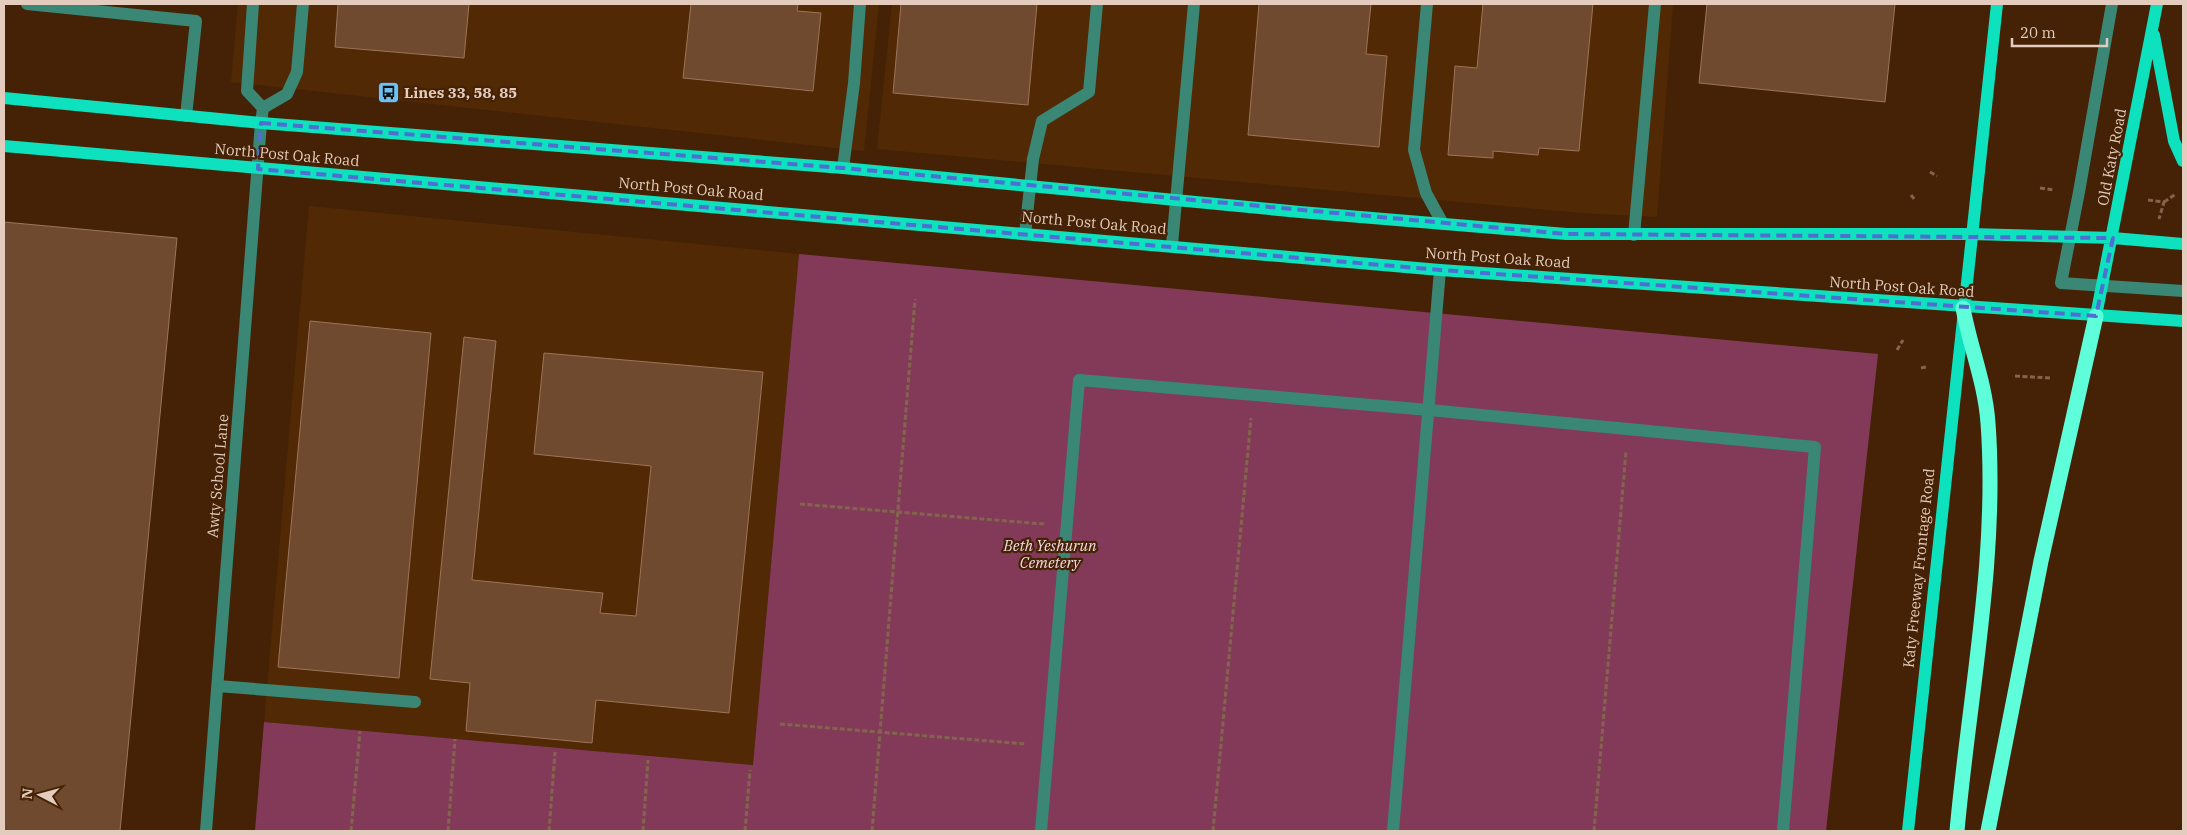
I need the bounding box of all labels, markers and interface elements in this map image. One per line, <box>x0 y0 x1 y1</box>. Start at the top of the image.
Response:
scale bar <box>2012 15 2107 47</box>
text: 20 m <box>2020 23 2056 42</box>
bus stop icon: Lines 33, 58, 85 <box>376 81 400 105</box>
place label: Lines 33, 58, 85 <box>404 83 517 102</box>
street label: Old Katy Road <box>2093 107 2130 207</box>
street label: North Post Oak Road <box>214 139 360 170</box>
street label: North Post Oak Road <box>618 173 764 204</box>
street label: North Post Oak Road <box>1021 207 1167 238</box>
street label: North Post Oak Road <box>1425 243 1571 272</box>
street label: North Post Oak Road <box>1829 272 1975 301</box>
street label: Awty School Lane <box>203 413 232 539</box>
street label: Katy Freeway Frontage Road <box>1899 467 1938 669</box>
park label: Beth Yeshurun Cemetery <box>1002 536 1097 572</box>
north arrow <box>15 770 65 820</box>
text: N <box>18 787 37 800</box>

